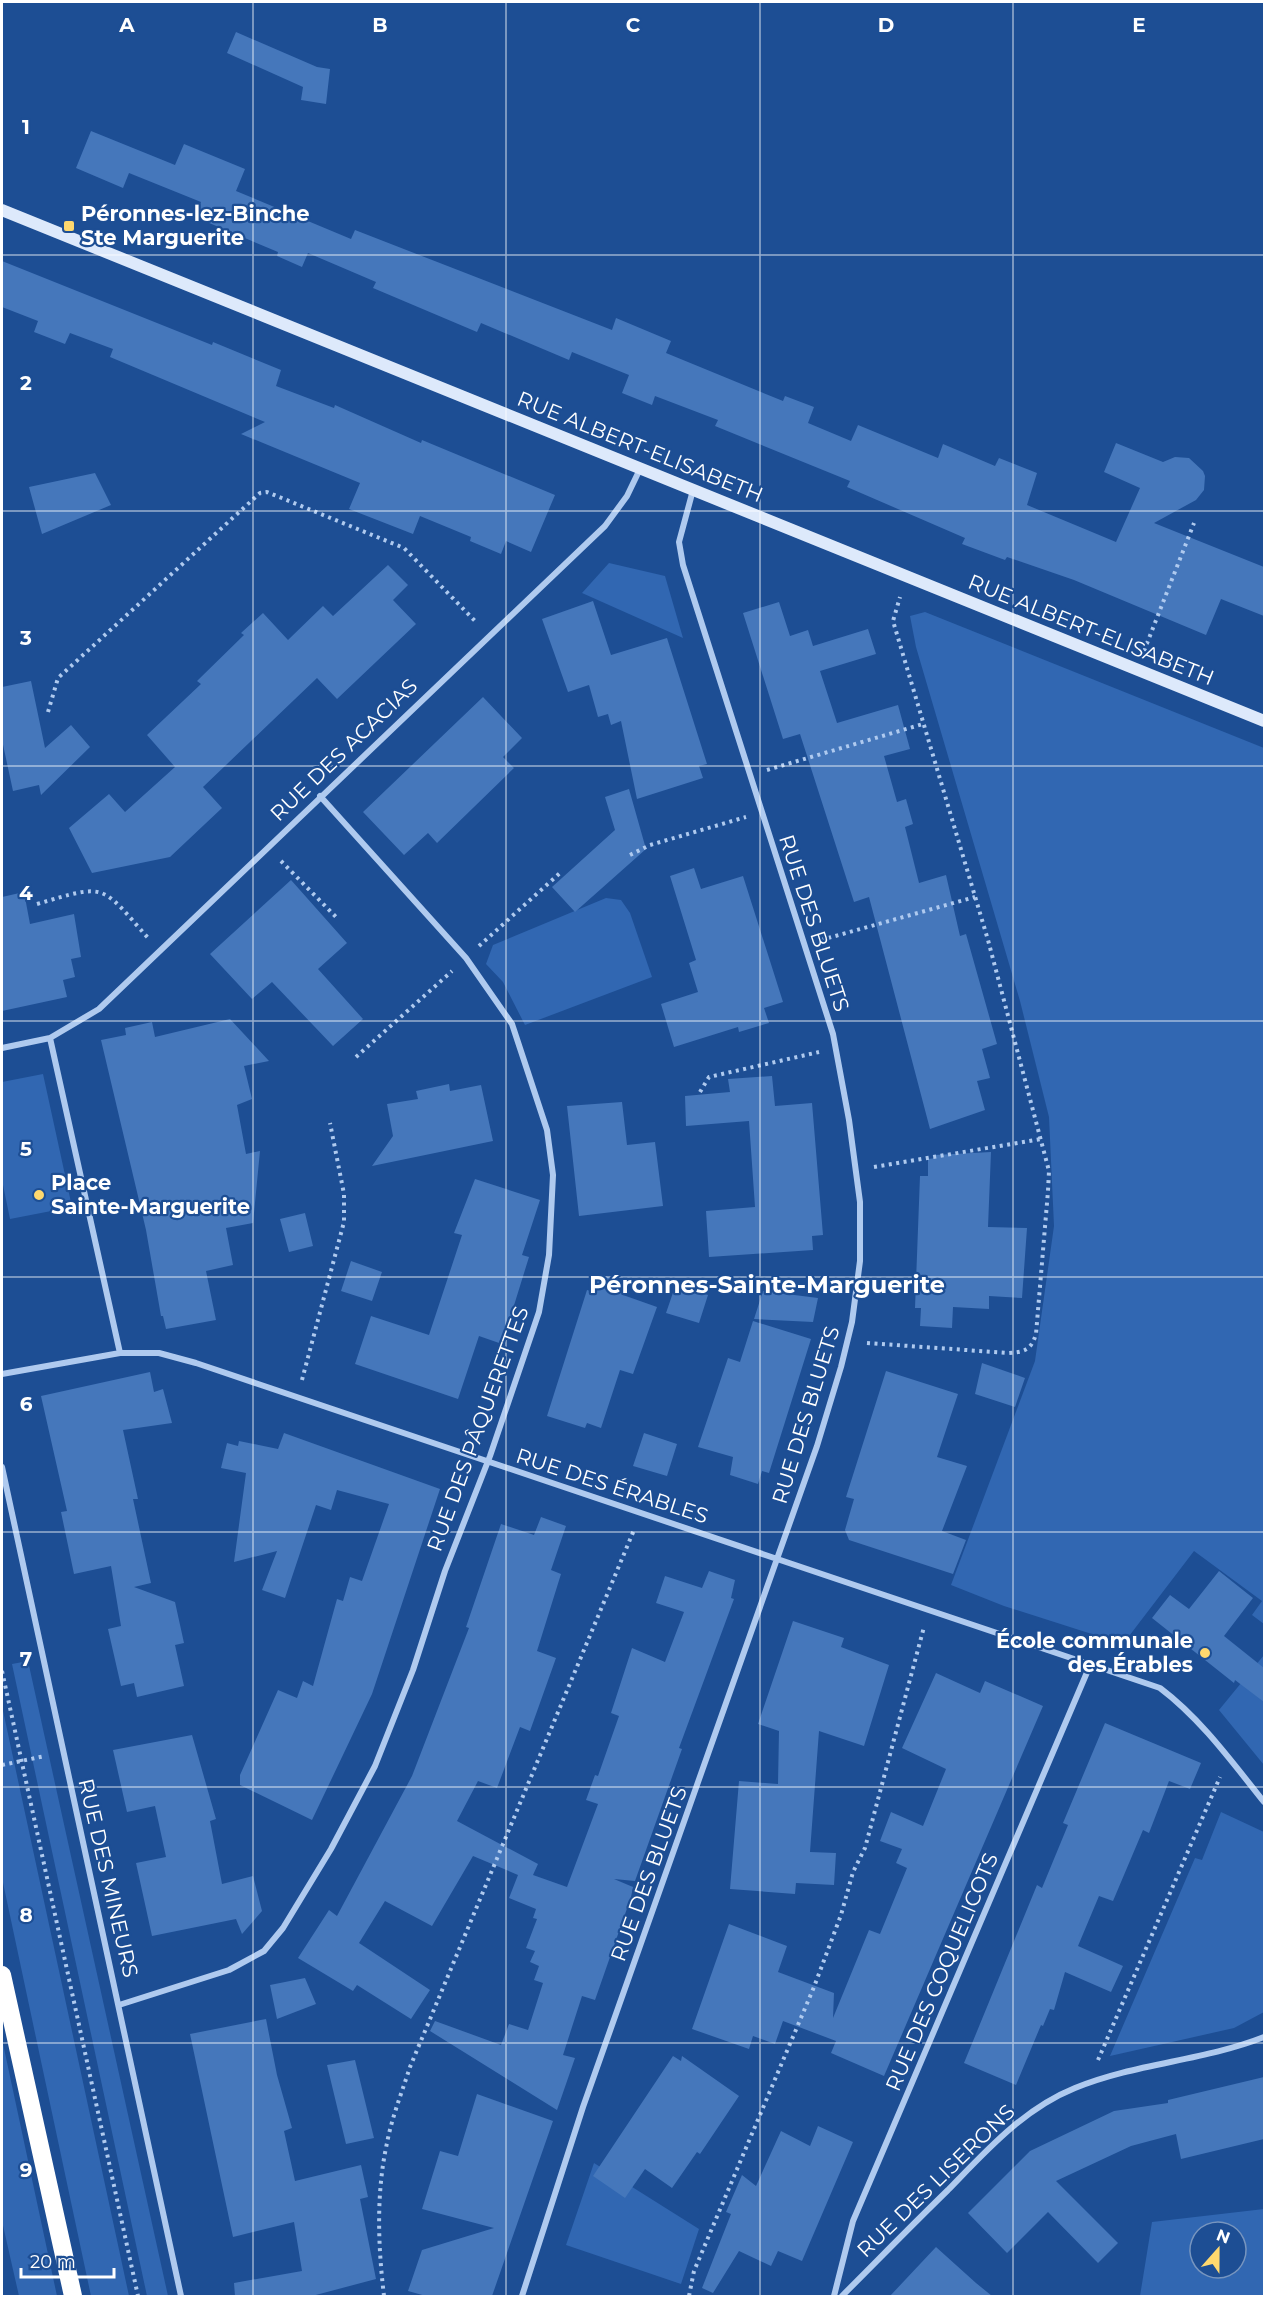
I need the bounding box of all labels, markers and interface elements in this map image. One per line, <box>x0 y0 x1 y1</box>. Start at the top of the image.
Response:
text: A <box>118 13 135 37</box>
text: B <box>372 13 388 37</box>
text: C <box>626 13 641 37</box>
text: D <box>878 13 894 37</box>
text: E <box>1132 13 1146 37</box>
text: 1 <box>22 115 30 139</box>
place label: Péronnes-lez-Binche Ste Marguerite <box>81 201 310 250</box>
marker: Péronnes-lez-Binche Ste Marguerite <box>62 219 76 233</box>
text: 2 <box>20 371 32 395</box>
street label: RUE ALBERT-ELISABETH <box>514 386 767 507</box>
street label: RUE ALBERT-ELISABETH <box>965 569 1218 690</box>
text: 3 <box>19 626 32 650</box>
street label: RUE DES ACACIAS <box>265 673 422 826</box>
street label: RUE DES BLUETS <box>774 831 855 1014</box>
text: 4 <box>19 881 33 905</box>
text: 5 <box>20 1137 32 1161</box>
place label: Place Sainte-Marguerite <box>51 1170 250 1219</box>
marker: Place Sainte-Marguerite <box>32 1188 46 1202</box>
district label: Péronnes-Sainte-Marguerite <box>589 1270 945 1299</box>
street label: RUE DES PÂQUERETTES <box>421 1303 534 1555</box>
street label: RUE DES BLUETS <box>767 1323 844 1507</box>
text: 6 <box>20 1392 33 1416</box>
street label: RUE DES ÉRABLES <box>513 1443 711 1528</box>
place label: École communale des Érables <box>996 1628 1193 1677</box>
marker: École communale des Érables <box>1198 1646 1212 1660</box>
text: 7 <box>20 1647 32 1671</box>
street label: RUE DES MINEURS <box>73 1776 144 1980</box>
street label: RUE DES BLUETS <box>605 1783 692 1965</box>
street label: RUE DES COQUELICOTS <box>880 1849 1003 2095</box>
text: 8 <box>19 1903 33 1927</box>
street label: RUE DES LISERONS <box>852 2099 1020 2262</box>
text: 9 <box>20 2158 32 2182</box>
north arrow <box>1188 2220 1248 2280</box>
text: N <box>1214 2225 1233 2248</box>
scale bar <box>21 2241 114 2279</box>
text: 20 m <box>30 2251 76 2273</box>

